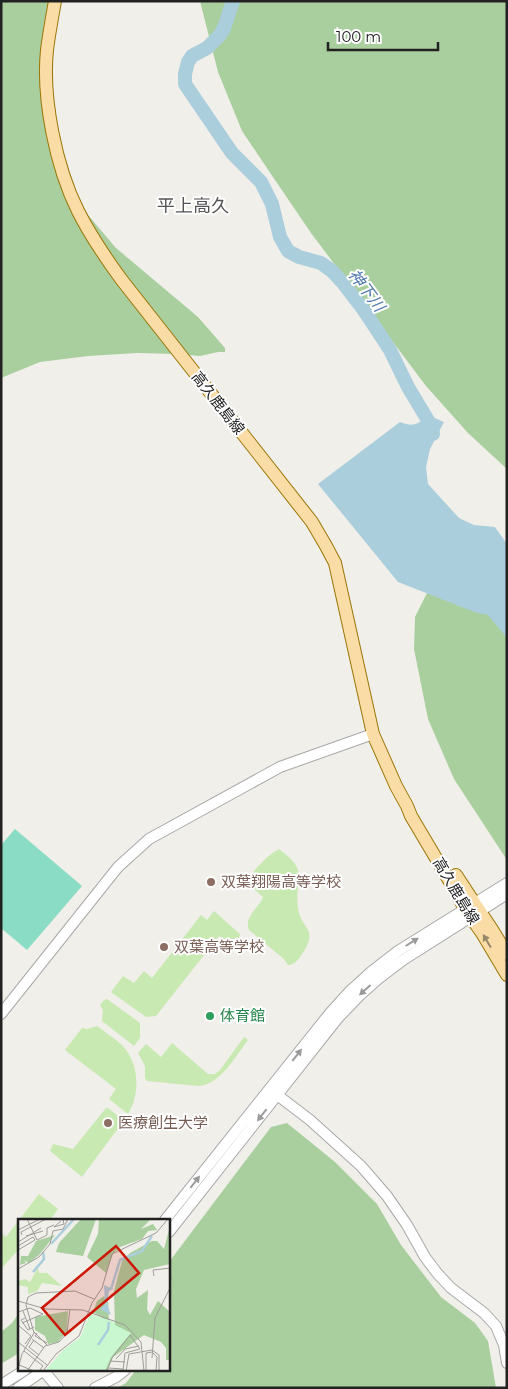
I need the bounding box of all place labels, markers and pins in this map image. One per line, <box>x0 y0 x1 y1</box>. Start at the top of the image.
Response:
place label: 双葉翔陽高等学校 <box>221 872 341 891</box>
marker: 双葉翔陽高等学校 <box>205 876 217 888</box>
place label: 双葉高等学校 <box>174 937 264 956</box>
marker: 双葉高等学校 <box>158 941 170 953</box>
place label: 体育館 <box>220 1006 265 1025</box>
marker: 体育館 <box>204 1010 216 1022</box>
place label: 医療創生大学 <box>118 1113 208 1132</box>
marker: 医療創生大学 <box>102 1117 114 1129</box>

